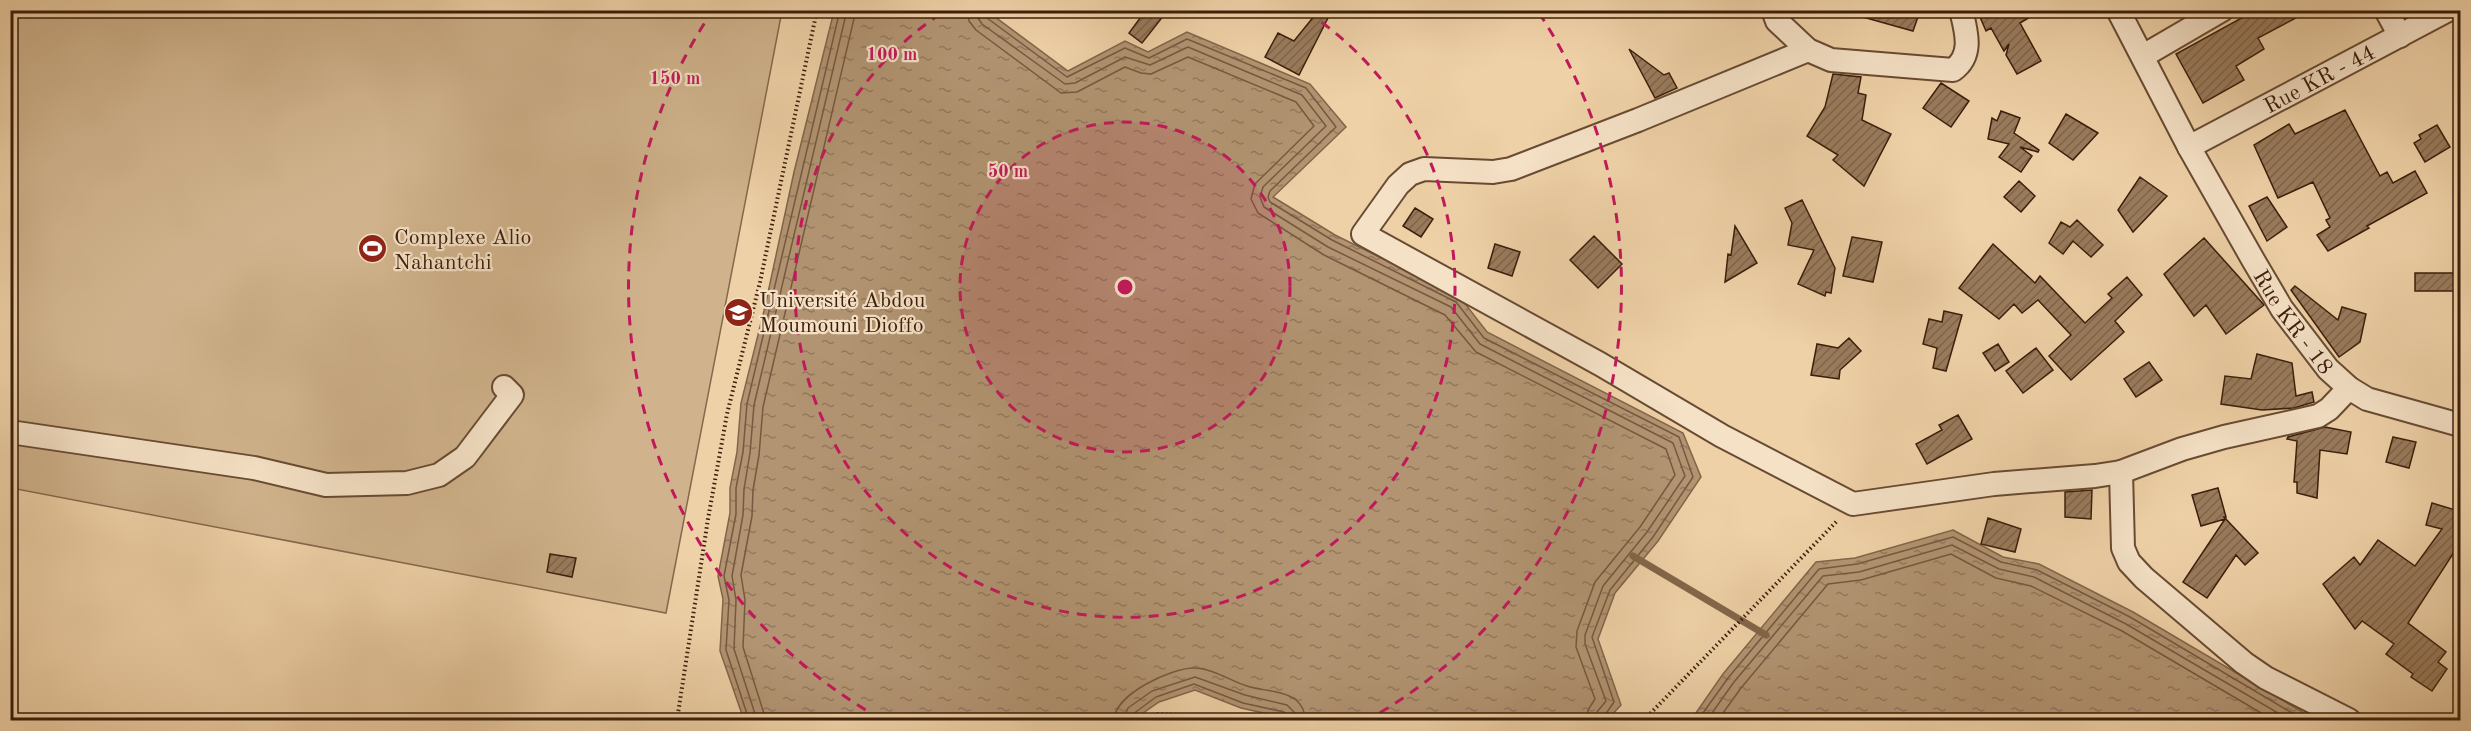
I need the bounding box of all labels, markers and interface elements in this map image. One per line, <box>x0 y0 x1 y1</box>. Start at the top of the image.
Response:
street label: Rue KR - 44 <box>2261 42 2379 118</box>
text: 100 m <box>867 46 917 64</box>
text: 150 m <box>650 70 700 88</box>
text: 50 m <box>988 163 1028 181</box>
place label: Complexe Alio Nahantchi <box>394 227 531 274</box>
sports icon: Complexe Alio Nahantchi <box>357 233 389 265</box>
street label: Rue KR - 18 <box>2248 266 2337 379</box>
centre of rings <box>1115 277 1135 297</box>
place label: Université Abdou Moumouni Dioffo <box>759 290 926 337</box>
school or university icon: Université Abdou Moumouni Dioffo <box>722 296 754 328</box>

